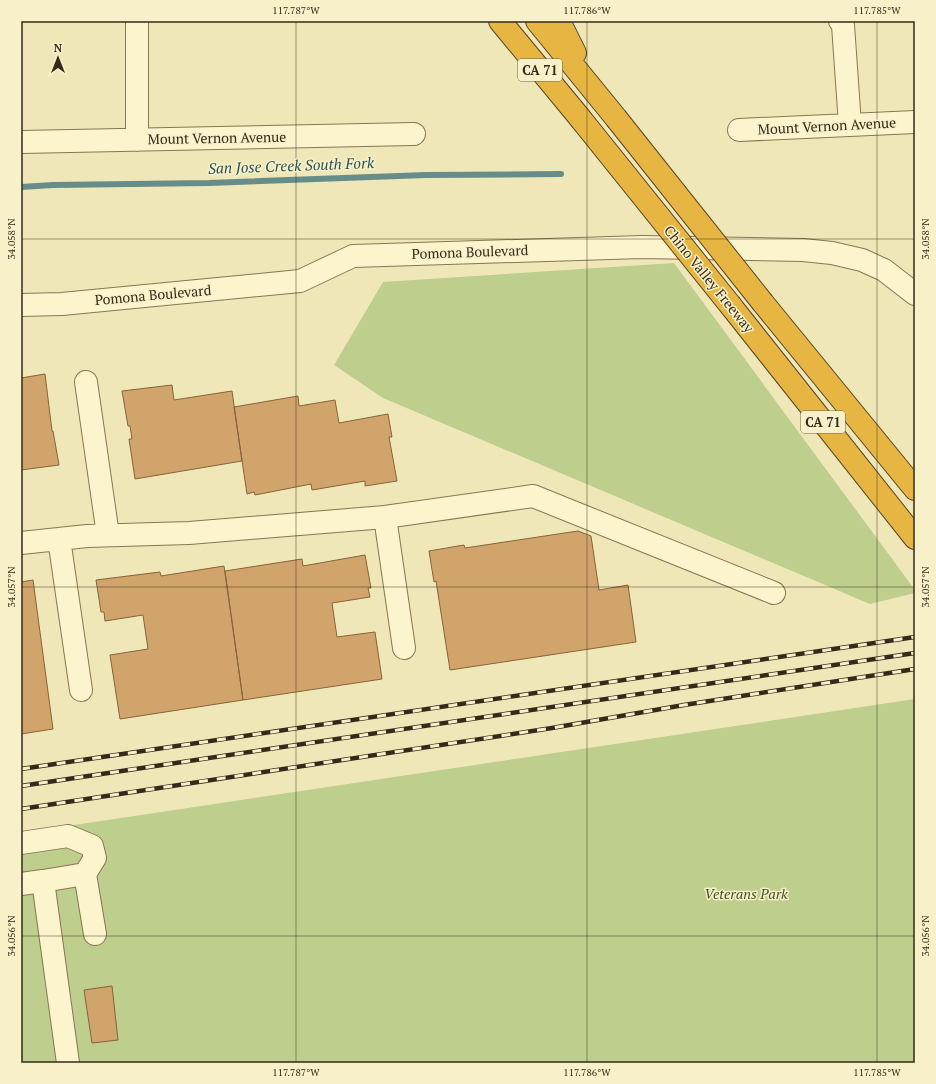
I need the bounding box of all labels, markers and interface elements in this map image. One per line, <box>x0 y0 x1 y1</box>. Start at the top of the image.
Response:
text: 117.787°W <box>272 4 320 17</box>
text: 117.786°W <box>563 4 611 17</box>
text: 117.785°W <box>853 4 901 17</box>
north arrow <box>38 38 78 78</box>
text: N <box>54 41 63 55</box>
road number: CA 71 <box>518 59 562 81</box>
street label: Mount Vernon Avenue <box>757 112 897 139</box>
street label: Mount Vernon Avenue <box>148 127 286 148</box>
water label: San Jose Creek South Fork <box>208 152 375 178</box>
text: 34.058°N <box>5 218 18 260</box>
text: 34.058°N <box>919 218 932 260</box>
street label: Chino Valley Freeway <box>660 221 759 337</box>
street label: Pomona Boulevard <box>411 240 529 263</box>
street label: Pomona Boulevard <box>94 280 212 309</box>
road number: CA 71 <box>801 411 845 433</box>
text: 34.057°N <box>5 566 18 608</box>
text: 34.057°N <box>919 566 932 608</box>
park label: Veterans Park <box>704 884 788 903</box>
text: 34.056°N <box>5 915 18 957</box>
text: 34.056°N <box>919 915 932 957</box>
text: 117.787°W <box>272 1066 320 1079</box>
text: 117.786°W <box>563 1066 611 1079</box>
text: 117.785°W <box>853 1066 901 1079</box>

